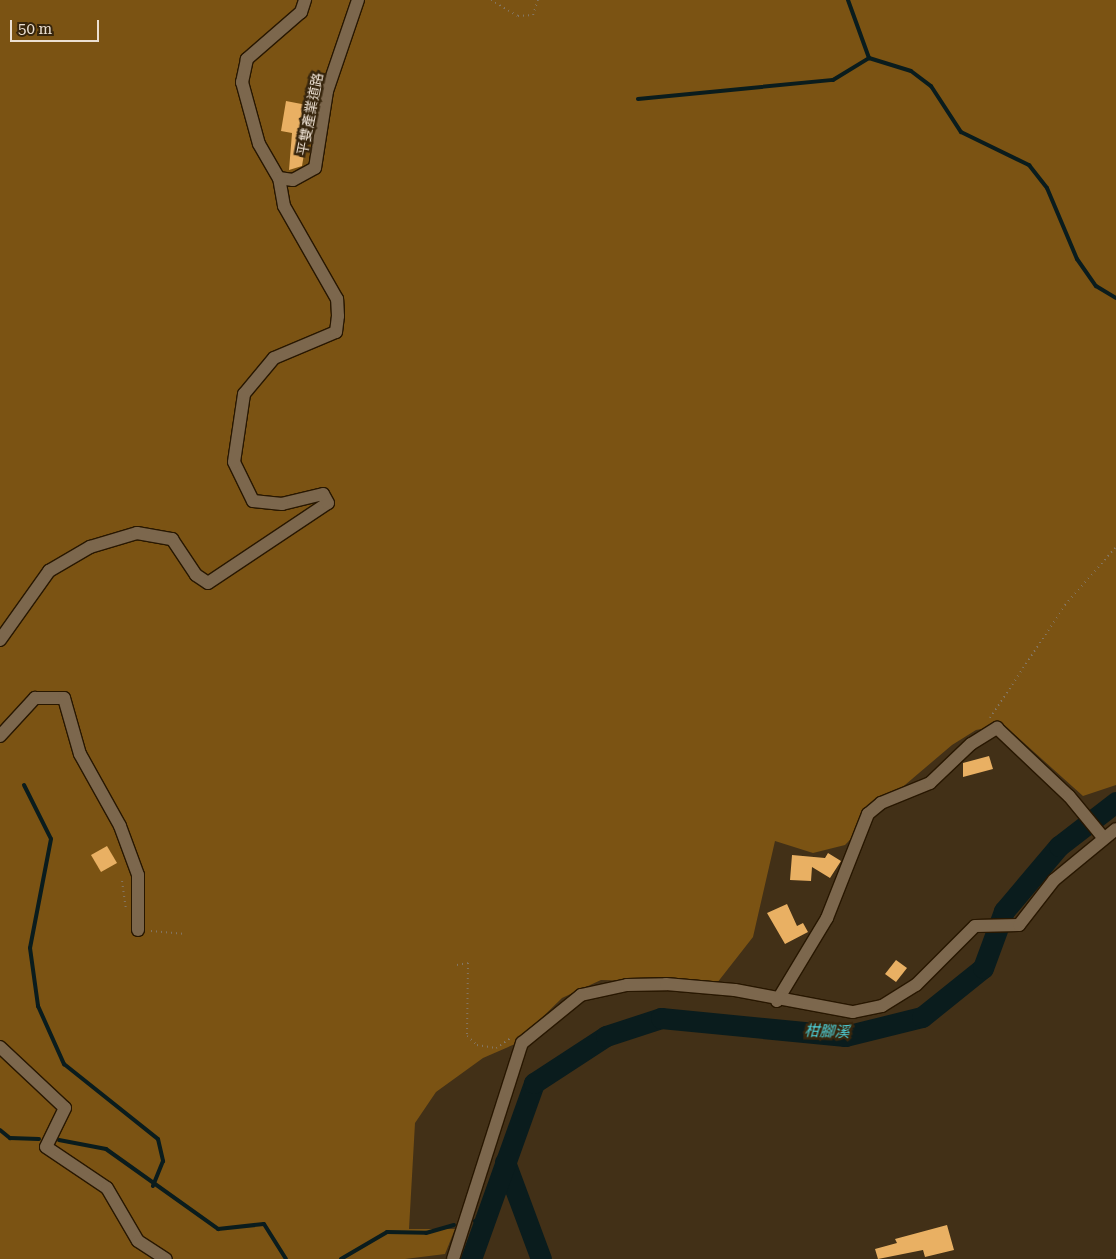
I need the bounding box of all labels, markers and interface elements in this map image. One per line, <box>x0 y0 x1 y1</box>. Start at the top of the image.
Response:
scale bar <box>12 10 101 42</box>
text: 50 m <box>18 20 52 38</box>
street label: 平雙產業道路 <box>294 71 326 157</box>
water label: 柑腳溪 <box>804 1022 850 1042</box>

